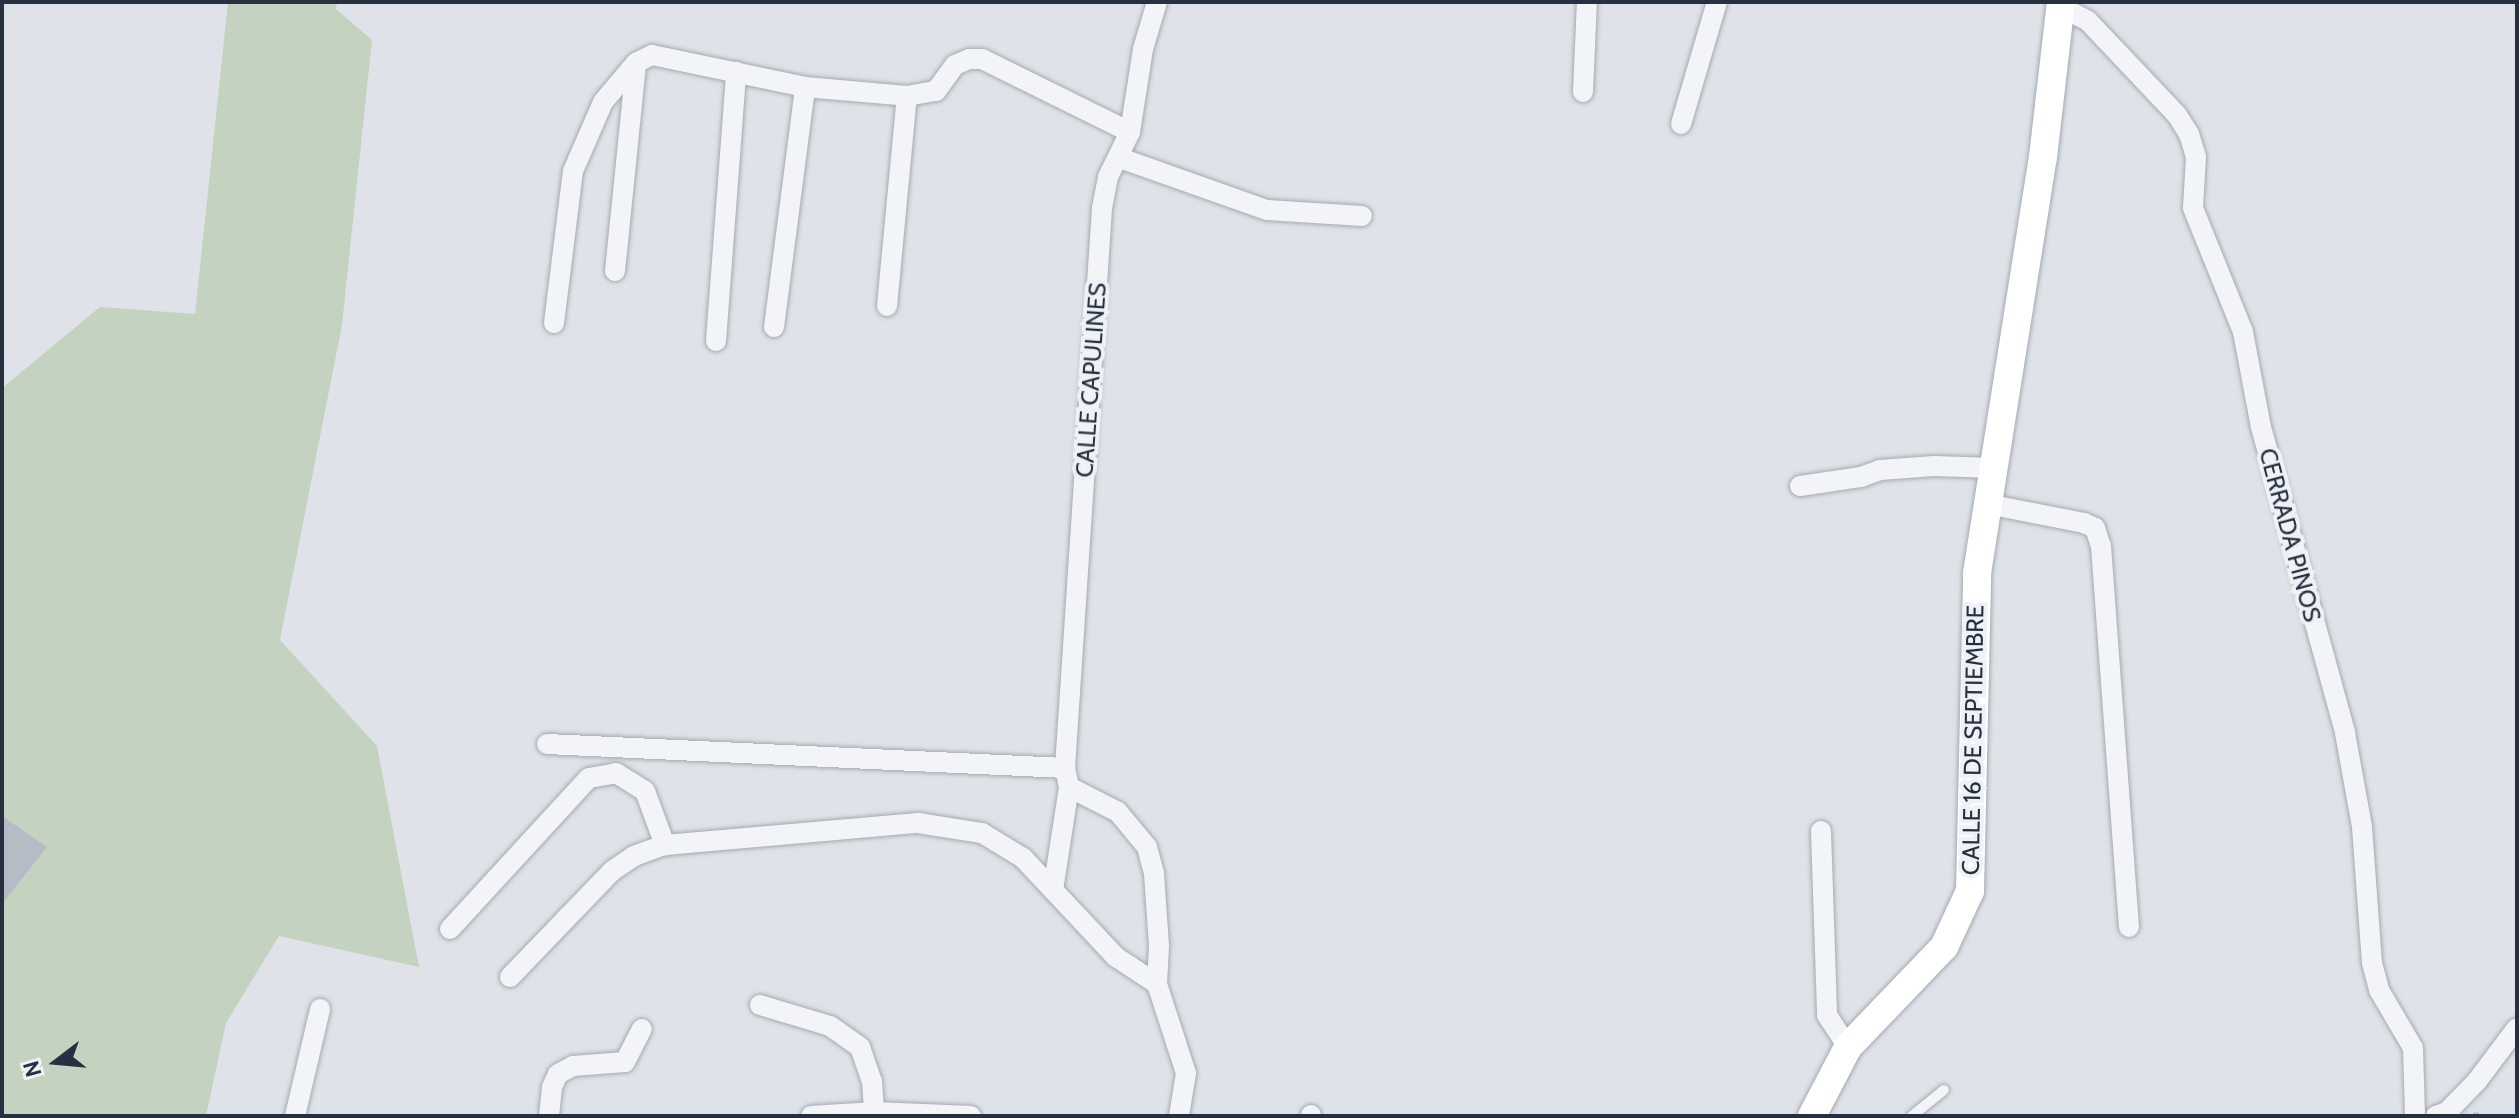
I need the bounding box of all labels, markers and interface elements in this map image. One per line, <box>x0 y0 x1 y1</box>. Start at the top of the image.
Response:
street label: CALLE CAPULINES <box>1070 282 1112 478</box>
street label: CERRADA PINOS <box>2253 445 2327 625</box>
street label: CALLE 16 DE SEPTIEMBRE <box>1956 605 1990 875</box>
north arrow <box>16 1022 96 1102</box>
text: N <box>17 1058 48 1080</box>

